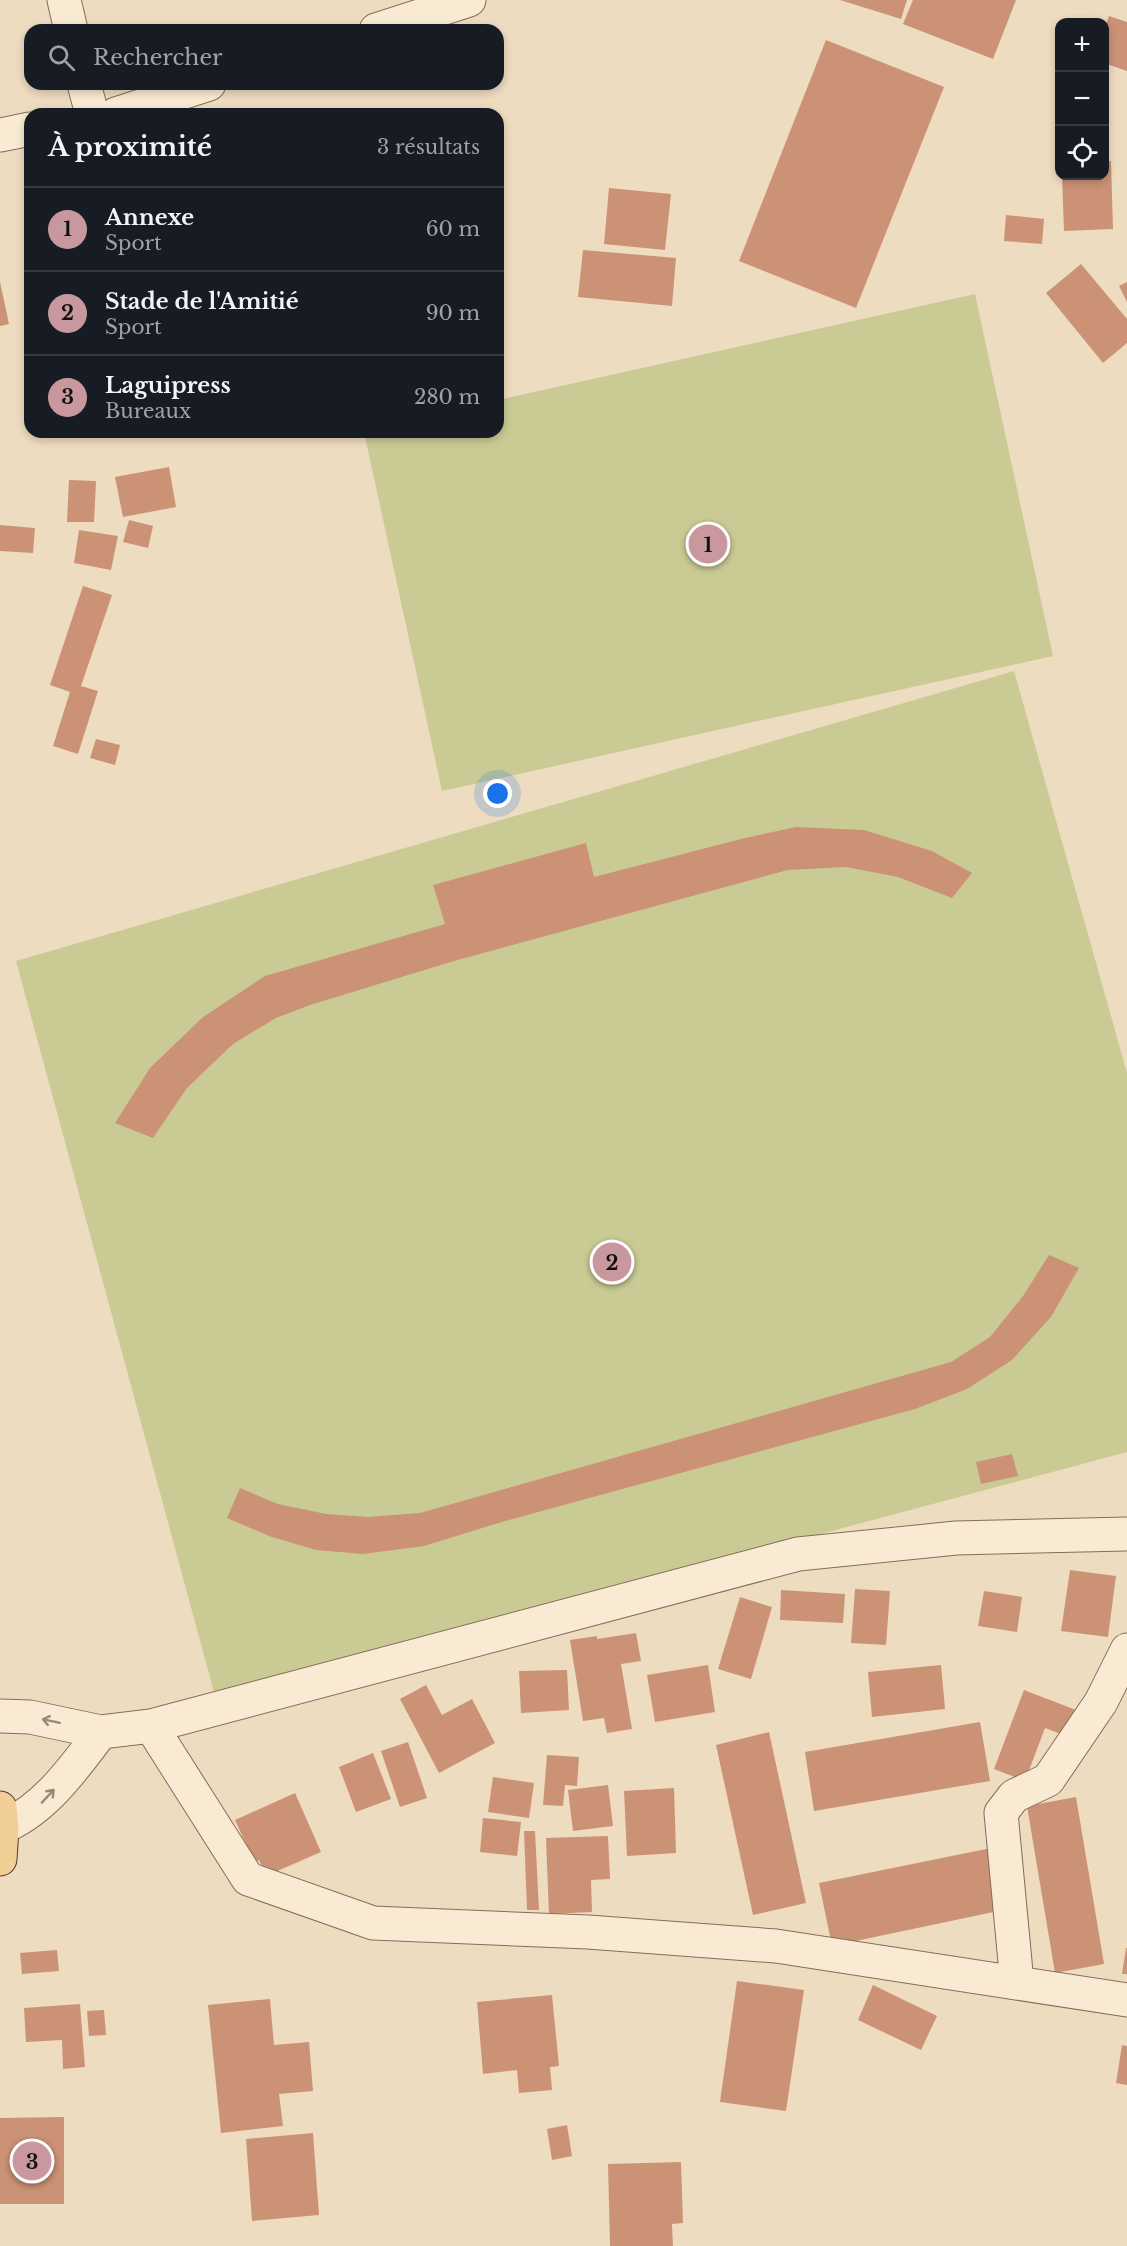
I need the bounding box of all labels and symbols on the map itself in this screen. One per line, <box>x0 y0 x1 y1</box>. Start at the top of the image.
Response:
pin: 1 <box>688 522 728 566</box>
your location <box>483 779 512 808</box>
pin: 2 <box>592 1240 632 1284</box>
one-way arrow <box>42 1715 61 1726</box>
one-way arrow <box>41 1788 55 1803</box>
pin: 3 <box>12 2138 51 2184</box>

